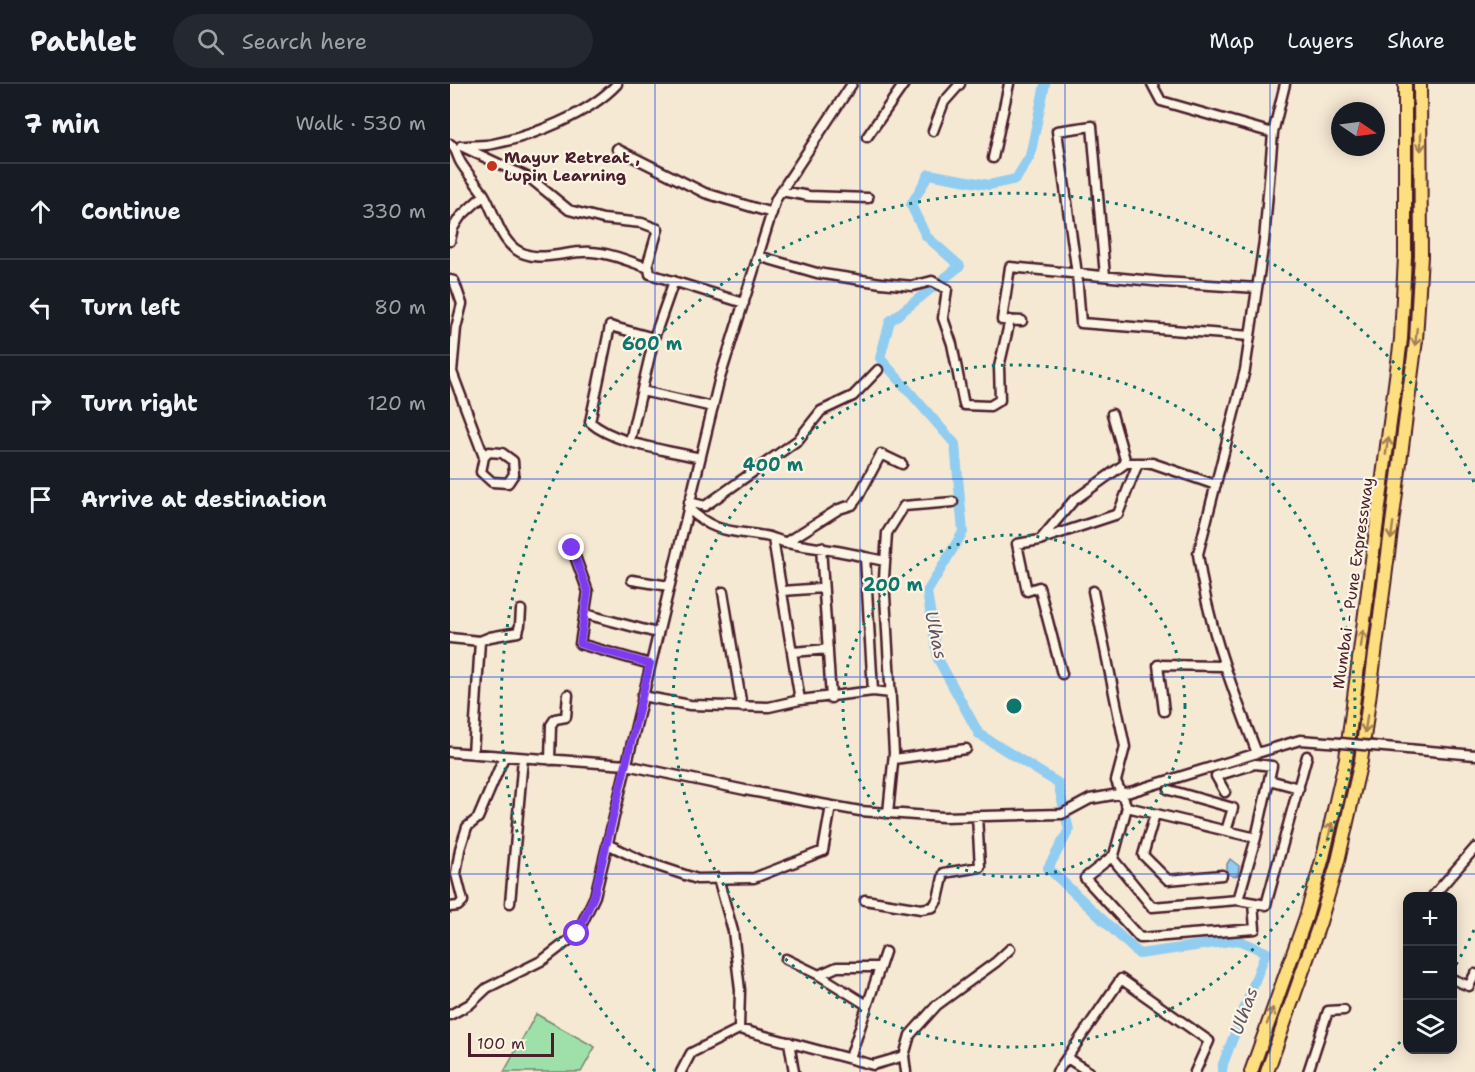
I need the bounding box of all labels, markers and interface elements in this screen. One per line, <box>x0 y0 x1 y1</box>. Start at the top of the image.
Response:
search box <box>173 14 593 68</box>
text: Pathlet <box>30 22 137 60</box>
icon: search <box>194 25 227 58</box>
text: Search here <box>242 27 367 56</box>
text: Map <box>1209 27 1254 55</box>
text: Layers <box>1287 27 1354 55</box>
text: Share <box>1387 27 1445 55</box>
north arrow <box>1331 102 1385 156</box>
text: 7 min <box>24 106 100 141</box>
text: Walk · 530 m <box>295 110 426 136</box>
one-way arrow <box>1415 132 1427 152</box>
place label: Mayur Retreat , Lupin Learning <box>504 147 640 186</box>
marker: Mayur Retreat , Lupin Learning <box>485 159 499 173</box>
icon: ahead <box>24 195 57 228</box>
text: Continue <box>81 197 181 226</box>
text: 330 m <box>362 198 426 224</box>
icon: left <box>24 291 57 324</box>
text: Turn left <box>81 293 180 322</box>
text: 80 m <box>374 294 426 320</box>
one-way arrow <box>1410 327 1421 347</box>
text: 600 m <box>622 332 683 356</box>
icon: right <box>24 387 57 420</box>
text: Turn right <box>81 389 198 418</box>
text: 120 m <box>367 390 426 416</box>
one-way arrow <box>1382 436 1393 456</box>
text: 400 m <box>743 453 804 477</box>
street label: Mumbai - Pune Expressway <box>1328 476 1378 690</box>
icon: arrive <box>24 483 57 516</box>
text: Arrive at destination <box>81 485 327 514</box>
one-way arrow <box>1386 520 1397 540</box>
route end <box>558 534 584 560</box>
text: 200 m <box>863 573 924 597</box>
water label: Ulhas <box>919 608 953 662</box>
one-way arrow <box>1356 630 1367 649</box>
centre of rings <box>1004 696 1024 716</box>
one-way arrow <box>1360 714 1371 733</box>
one-way arrow <box>1324 822 1336 841</box>
map controls <box>1403 892 1457 1054</box>
button: + <box>1403 892 1457 946</box>
route start <box>563 920 589 946</box>
button: − <box>1403 946 1457 1000</box>
water label: Ulhas <box>1224 984 1264 1038</box>
button: layers <box>1403 1000 1457 1054</box>
one-way arrow <box>1265 1008 1276 1026</box>
scale bar <box>468 1030 554 1058</box>
text: 100 m <box>477 1033 525 1054</box>

